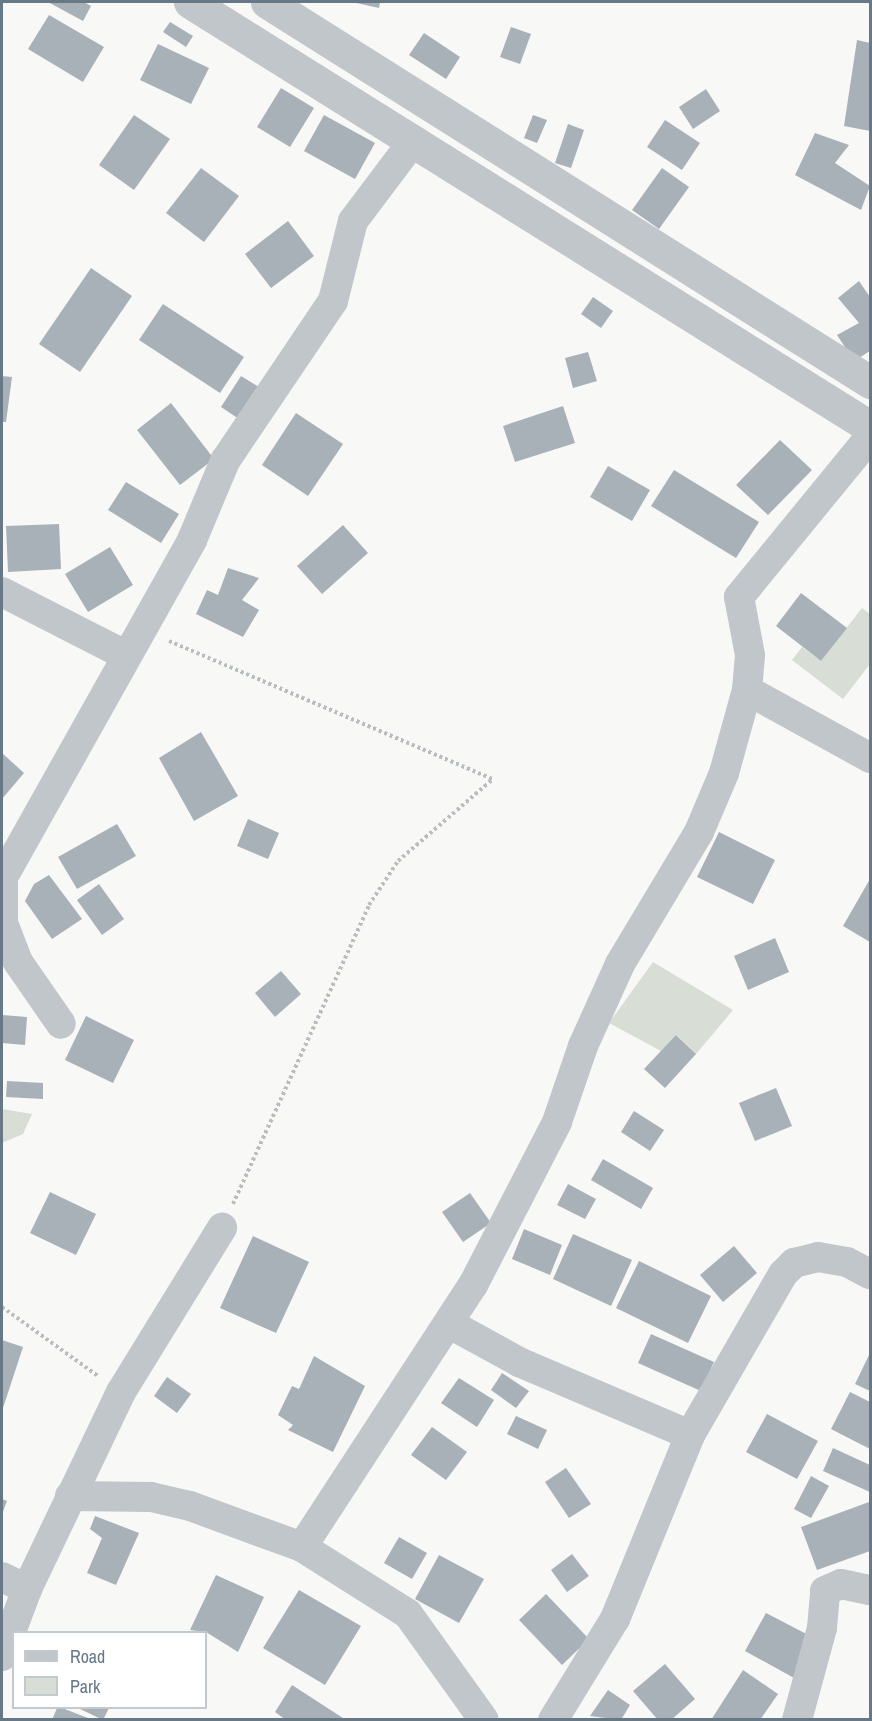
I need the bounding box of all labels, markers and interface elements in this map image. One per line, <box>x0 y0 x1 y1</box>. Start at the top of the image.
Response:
legend <box>12 1631 207 1709</box>
text: Road <box>70 1644 105 1669</box>
text: Park <box>70 1674 100 1699</box>

